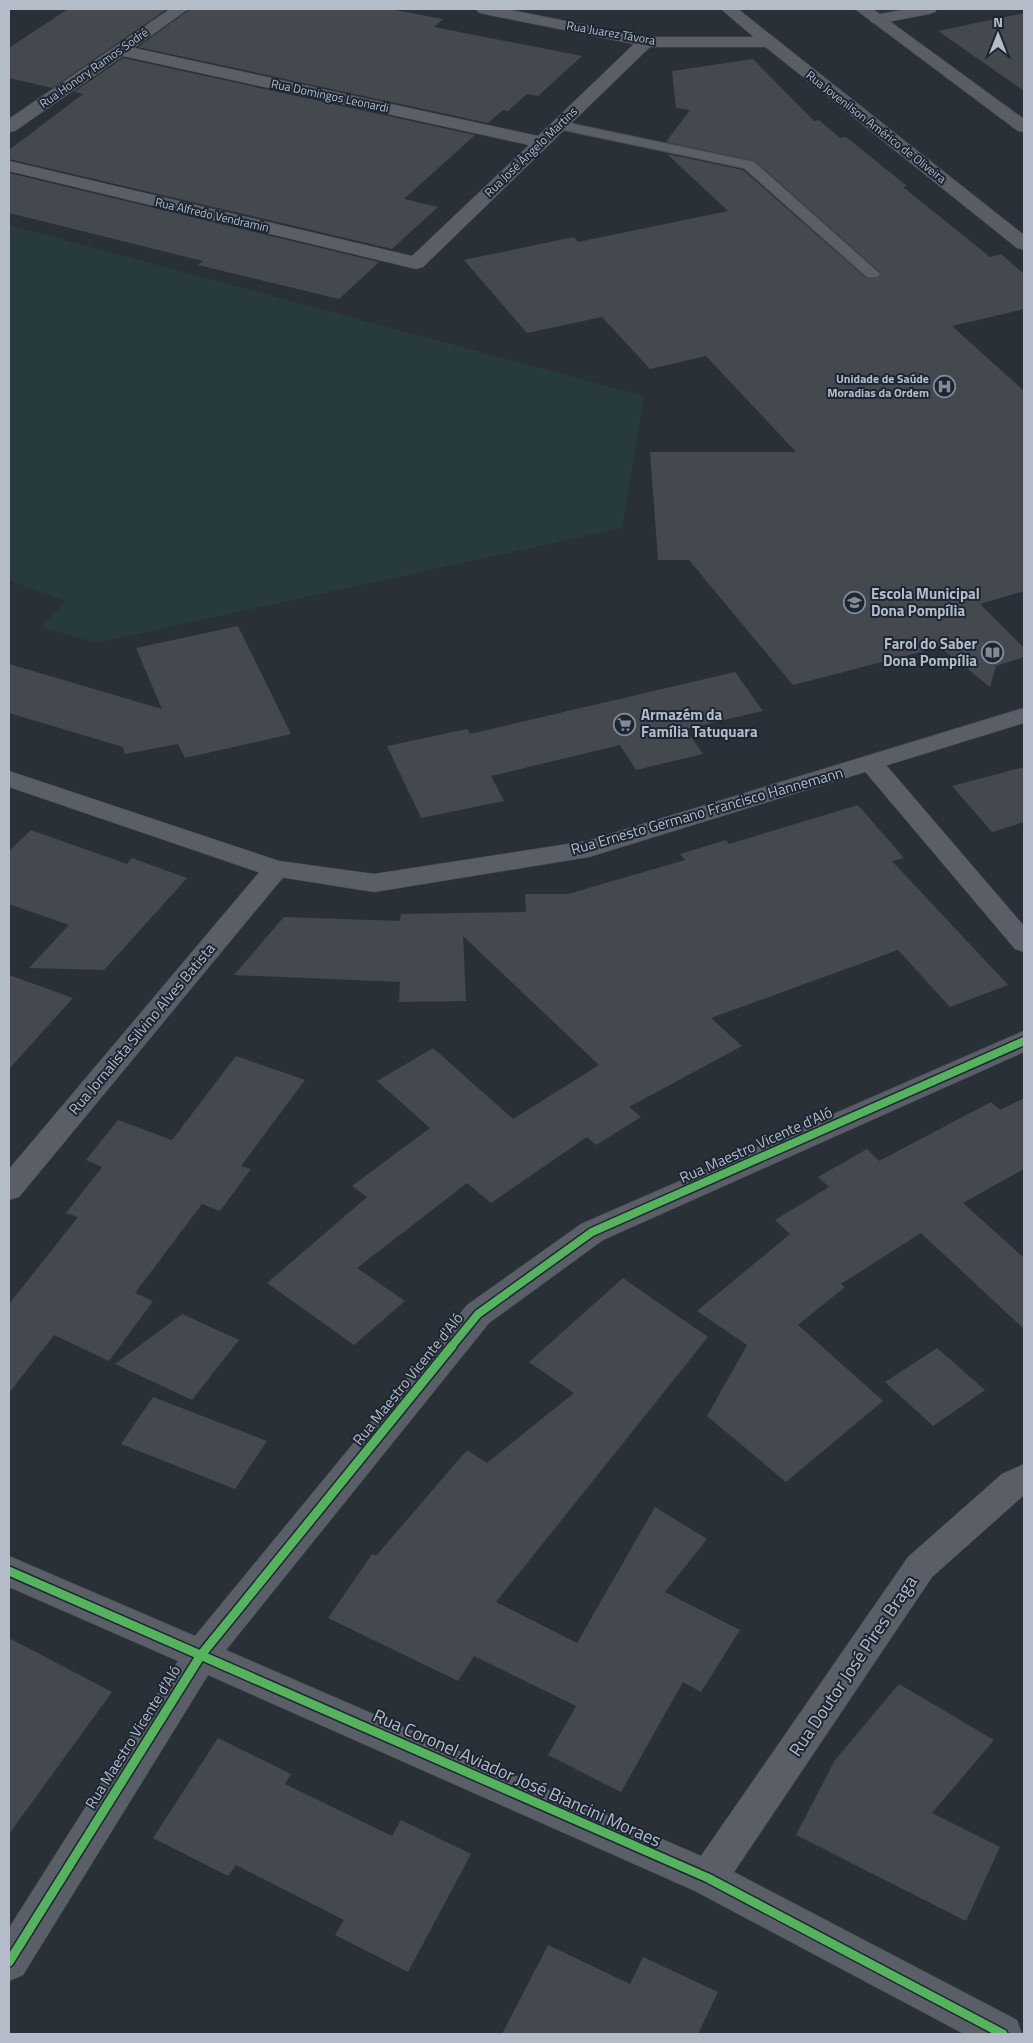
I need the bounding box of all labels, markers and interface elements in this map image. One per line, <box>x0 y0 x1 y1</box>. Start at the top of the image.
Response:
north arrow <box>973 10 1023 60</box>
text: N <box>993 11 1003 32</box>
street label: Rua Juarez Távora <box>565 15 657 50</box>
street label: Rua Honory Ramos Sodré <box>35 23 152 112</box>
street label: Rua Jovenilson Américo de Oliveira <box>802 66 951 188</box>
street label: Rua Domingos Leonardi <box>270 74 391 117</box>
street label: Rua José Ângelo Martins <box>480 102 582 201</box>
street label: Rua Alfredo Vendramin <box>153 192 271 237</box>
place label: Unidade de Saúde Moradias da Ordem <box>827 369 929 402</box>
hospital icon: Unidade de Saúde Moradias da Ordem <box>933 374 957 398</box>
place label: Escola Municipal Dona Pompília <box>871 582 980 622</box>
school or university icon: Escola Municipal Dona Pompília <box>843 591 867 615</box>
place label: Farol do Saber Dona Pompília <box>883 632 977 672</box>
library icon: Farol do Saber Dona Pompília <box>981 641 1005 665</box>
place label: Armazém da Família Tatuquara <box>641 703 758 743</box>
supermarket icon: Armazém da Família Tatuquara <box>613 712 637 736</box>
street label: Rua Ernesto Germano Francisco Hannemann <box>568 761 846 860</box>
street label: Rua Jornalista Silvino Alves Batista <box>63 938 221 1119</box>
street label: Rua Maestro Vicente d'Aló <box>676 1100 836 1189</box>
street label: Rua Maestro Vicente d'Aló <box>347 1307 469 1450</box>
street label: Rua Doutor José Pires Braga <box>782 1570 923 1762</box>
street label: Rua Maestro Vicente d'Aló <box>79 1661 186 1813</box>
street label: Rua Coronel Aviador José Biancini Moraes <box>369 1702 666 1853</box>

